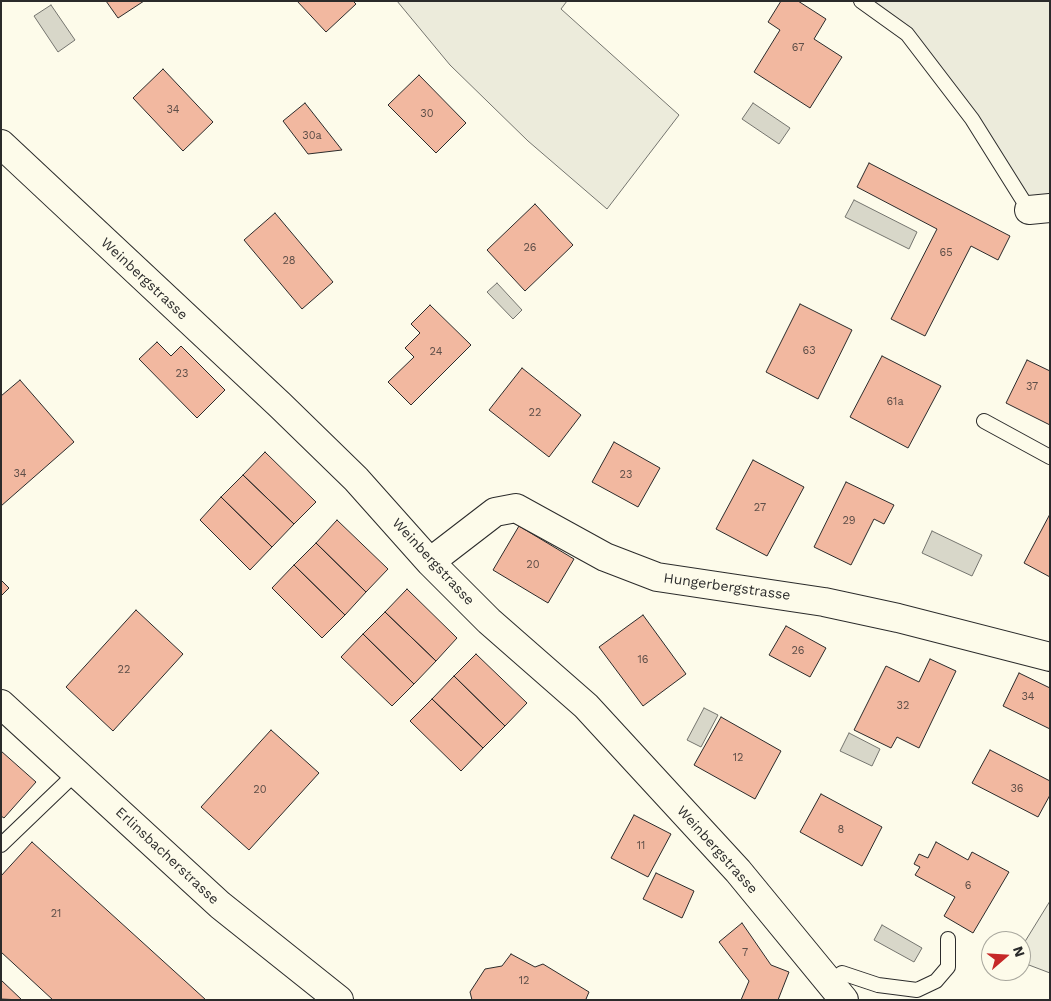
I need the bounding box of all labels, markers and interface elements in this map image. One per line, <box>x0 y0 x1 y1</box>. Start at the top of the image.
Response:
house number: 67 <box>792 41 804 55</box>
house number: 34 <box>166 103 180 117</box>
house number: 30 <box>420 107 434 121</box>
house number: 30a <box>302 129 322 143</box>
street label: Weinbergstrasse <box>97 234 191 324</box>
house number: 26 <box>523 241 537 255</box>
house number: 65 <box>939 246 953 260</box>
house number: 28 <box>282 254 296 268</box>
house number: 63 <box>802 344 816 358</box>
house number: 24 <box>430 345 442 359</box>
house number: 23 <box>176 367 188 381</box>
house number: 37 <box>1026 380 1038 394</box>
house number: 61a <box>886 395 904 409</box>
house number: 22 <box>529 406 541 420</box>
house number: 34 <box>13 467 27 481</box>
house number: 23 <box>620 468 632 482</box>
house number: 27 <box>754 501 766 515</box>
house number: 29 <box>842 514 856 528</box>
street label: Weinbergstrasse <box>388 515 478 609</box>
house number: 20 <box>526 558 540 572</box>
street label: Hungerbergstrasse <box>663 570 791 604</box>
house number: 26 <box>791 644 805 658</box>
house number: 16 <box>638 653 648 667</box>
house number: 22 <box>118 663 130 677</box>
house number: 34 <box>1021 690 1035 704</box>
house number: 32 <box>897 699 909 713</box>
house number: 12 <box>733 751 743 765</box>
house number: 36 <box>1010 782 1024 796</box>
house number: 20 <box>253 783 267 797</box>
street label: Weinbergstrasse <box>673 803 761 897</box>
street label: Erlinsbacherstrasse <box>112 804 222 908</box>
house number: 8 <box>838 823 844 837</box>
house number: 11 <box>637 839 645 853</box>
house number: 6 <box>965 879 971 893</box>
house number: 21 <box>51 907 61 921</box>
north arrow <box>981 931 1031 981</box>
text: N <box>1010 944 1028 959</box>
house number: 7 <box>742 946 748 960</box>
house number: 12 <box>519 974 529 988</box>

